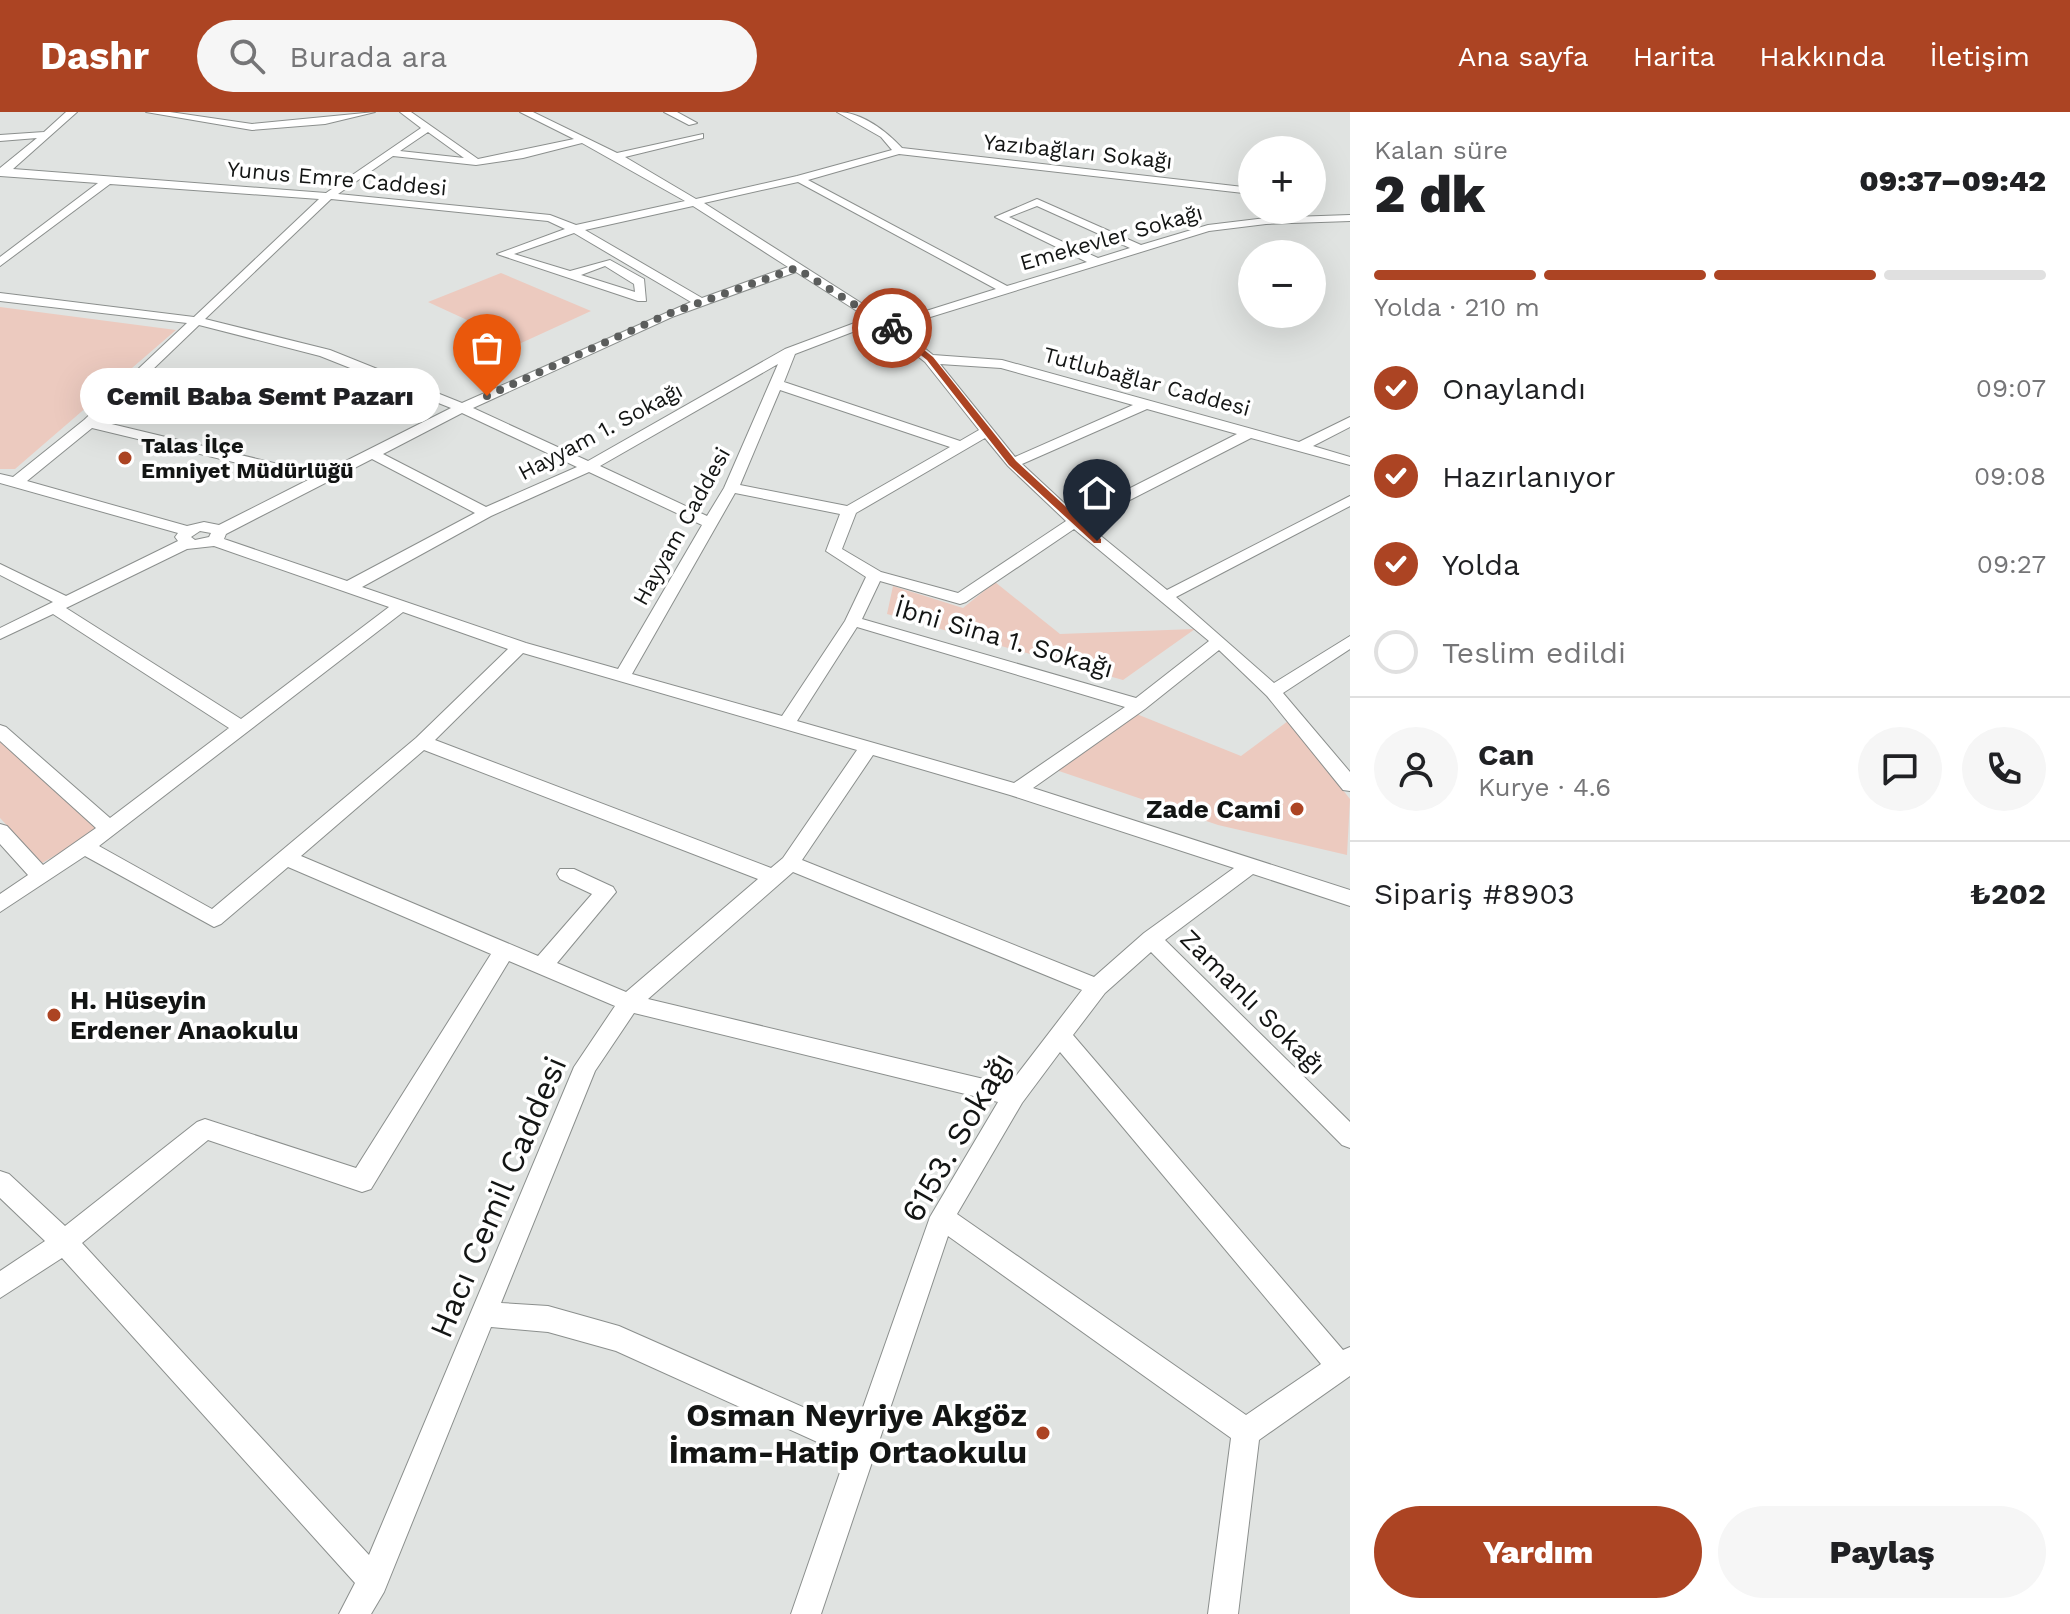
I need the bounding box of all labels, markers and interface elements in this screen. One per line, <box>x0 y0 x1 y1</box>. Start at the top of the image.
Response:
search box <box>197 20 757 92</box>
text: Dashr <box>40 34 149 78</box>
icon: search <box>225 34 269 78</box>
text: Burada ara <box>289 39 447 74</box>
text: Ana sayfa <box>1458 40 1589 73</box>
text: Harita <box>1633 40 1715 73</box>
text: Hakkında <box>1759 40 1886 73</box>
text: İletişim <box>1930 40 2030 73</box>
street label: Yazıbağları Sokağı <box>982 129 1174 174</box>
text: Kalan süre <box>1374 135 1508 165</box>
map controls <box>1238 136 1326 328</box>
button: + <box>1238 136 1326 224</box>
street label: Yunus Emre Caddesi <box>226 156 448 201</box>
text: 09:37–09:42 <box>1859 163 2046 198</box>
text: 2 dk <box>1374 164 1485 225</box>
street label: Emekevler Sokağı <box>1017 199 1205 275</box>
button: − <box>1238 240 1326 328</box>
courier <box>852 288 932 368</box>
text: Yolda · 210 m <box>1374 292 1540 322</box>
icon: bike <box>870 306 914 350</box>
pin <box>453 314 521 396</box>
icon: bag <box>465 326 509 370</box>
street label: Tutlubağlar Caddesi <box>1041 342 1253 421</box>
icon: check <box>1374 366 1418 410</box>
callout: Cemil Baba Semt Pazarı <box>79 368 439 424</box>
text: Onaylandı <box>1442 371 1586 406</box>
text: 09:07 <box>1976 373 2046 403</box>
street label: Hayyam 1. Sokağı <box>514 378 687 485</box>
text: Cemil Baba Semt Pazarı <box>106 381 414 411</box>
place label: Talas İlçe Emniyet Müdürlüğü <box>141 433 354 483</box>
street label: Hayyam Caddesi <box>628 443 735 609</box>
marker: Talas İlçe Emniyet Müdürlüğü <box>116 449 134 467</box>
icon: check <box>1374 454 1418 498</box>
pin <box>1063 459 1131 541</box>
text: Hazırlanıyor <box>1442 459 1616 494</box>
text: 09:08 <box>1974 461 2046 491</box>
icon: home <box>1075 471 1119 515</box>
icon: check <box>1374 542 1418 586</box>
text: Yolda <box>1442 547 1520 582</box>
text: 09:27 <box>1977 549 2046 579</box>
street label: İbni Sina 1. Sokağı <box>891 592 1117 684</box>
text: Teslim edildi <box>1442 635 1626 670</box>
button: person <box>1374 727 1458 811</box>
button: chat <box>1858 727 1942 811</box>
button: phone <box>1962 727 2046 811</box>
text: Can <box>1478 737 1534 772</box>
text: Kurye · 4.6 <box>1478 772 1611 802</box>
place label: Zade Cami <box>1146 794 1281 824</box>
marker: Zade Cami <box>1288 800 1306 818</box>
text: Sipariş #8903 <box>1374 876 1575 911</box>
text: ₺202 <box>1970 876 2046 911</box>
street label: Zamanlı Sokağı <box>1174 923 1332 1081</box>
place label: H. Hüseyin Erdener Anaokulu <box>70 985 299 1045</box>
marker: H. Hüseyin Erdener Anaokulu <box>45 1006 63 1024</box>
street label: 6153. Sokağı <box>893 1045 1021 1229</box>
street label: Hacı Cemil Caddesi <box>422 1051 574 1343</box>
place label: Osman Neyriye Akgöz İmam-Hatip Ortaokulu <box>669 1396 1027 1471</box>
marker: Osman Neyriye Akgöz İmam-Hatip Ortaokulu <box>1034 1424 1052 1442</box>
button: Yardım <box>1374 1506 1702 1598</box>
button: Paylaş <box>1718 1506 2046 1598</box>

